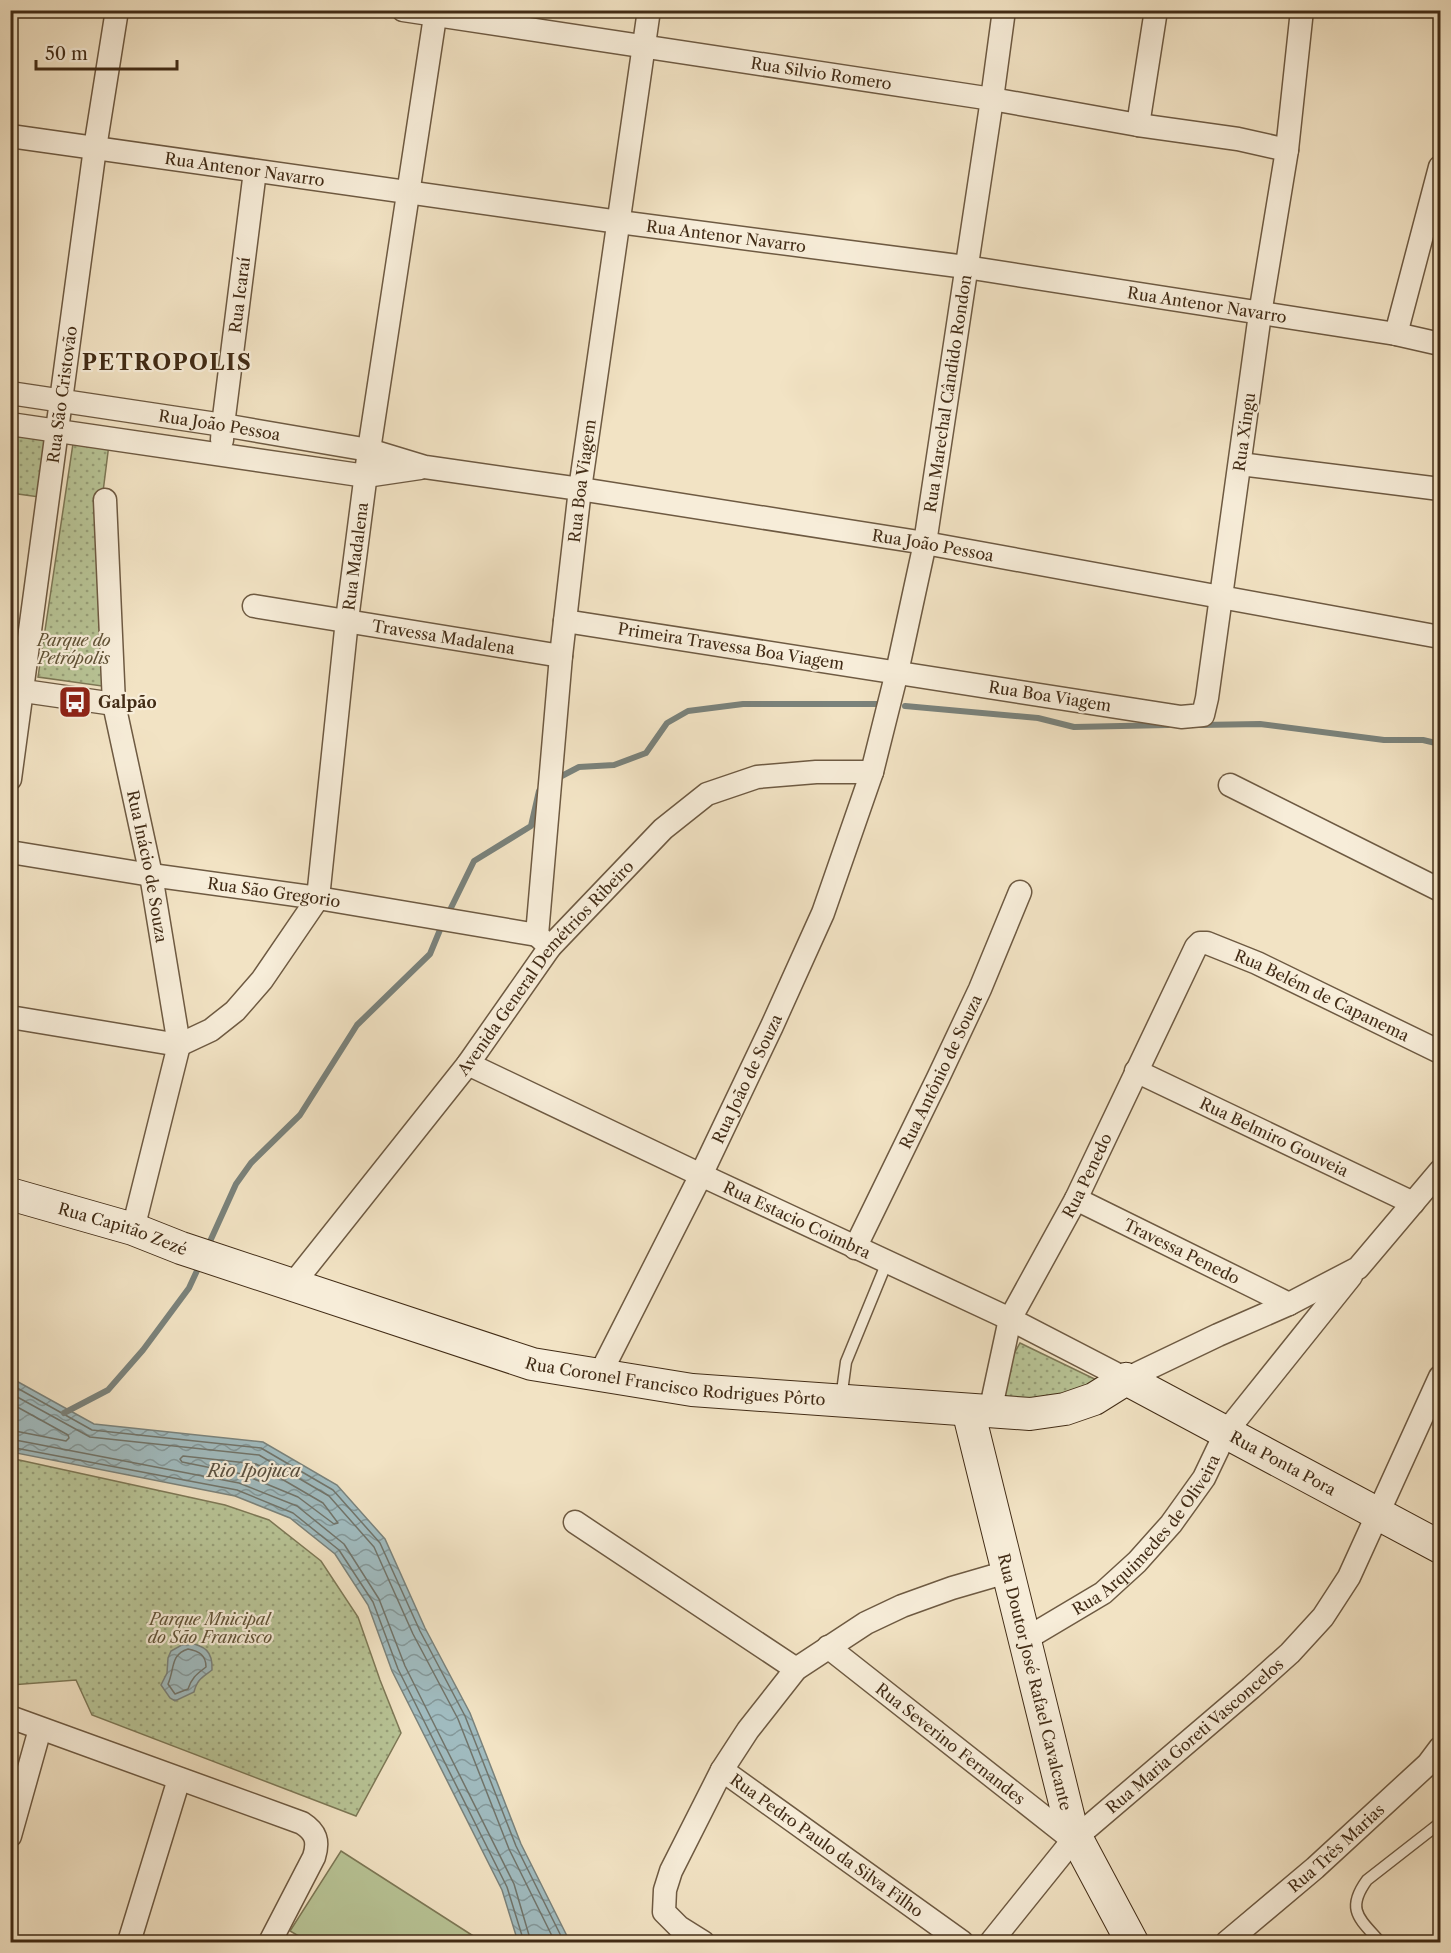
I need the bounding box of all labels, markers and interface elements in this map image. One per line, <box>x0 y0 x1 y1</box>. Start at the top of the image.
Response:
scale bar <box>36 33 177 71</box>
text: 50 m <box>45 43 88 65</box>
street label: Rua Silvio Romero <box>749 53 893 94</box>
street label: Rua Antenor Navarro <box>164 148 326 190</box>
street label: Rua Antenor Navarro <box>645 216 807 256</box>
street label: Rua Icaraí <box>225 256 254 334</box>
street label: Rua Marechal Cândido Rondon <box>920 273 975 514</box>
street label: Rua Antenor Navarro <box>1126 282 1288 327</box>
street label: Rua São Cristovão <box>43 324 81 464</box>
district label: PETROPOLIS <box>82 349 252 376</box>
street label: Rua Xingu <box>1229 391 1259 473</box>
street label: Rua João Pessoa <box>157 405 283 445</box>
street label: Rua Boa Viagem <box>564 418 600 544</box>
street label: Rua Madalena <box>338 501 372 612</box>
street label: Rua João Pessoa <box>871 525 996 565</box>
street label: Travessa Madalena <box>371 615 517 658</box>
street label: Primeira Travessa Boa Viagem <box>616 618 846 674</box>
park label: Parque do Petrópolis <box>35 630 111 668</box>
street label: Rua Boa Viagem <box>987 676 1113 716</box>
bus stop icon: Galpão <box>57 684 93 720</box>
place label: Galpão <box>98 692 157 712</box>
street label: Rua Inácio de Souza <box>123 788 172 945</box>
street label: Avenida General Demétrios Ribeiro <box>452 856 638 1080</box>
street label: Rua São Gregorio <box>206 873 342 912</box>
street label: Rua Belém de Capanema <box>1231 945 1413 1046</box>
street label: Rua Antônio de Souza <box>895 991 986 1152</box>
street label: Rua João de Souza <box>708 1010 786 1147</box>
street label: Rua Belmiro Gouveia <box>1197 1093 1352 1181</box>
street label: Rua Penedo <box>1058 1130 1116 1221</box>
street label: Rua Estacio Coimbra <box>720 1177 874 1263</box>
street label: Rua Capitão Zezé <box>56 1198 190 1259</box>
street label: Travessa Penedo <box>1120 1214 1243 1288</box>
street label: Rua Coronel Francisco Rodrigues Pôrto <box>523 1353 826 1409</box>
street label: Rua Ponta Pora <box>1227 1427 1340 1500</box>
street label: Rua Arquimedes de Oliveira <box>1068 1451 1224 1619</box>
water label: Rio Ipojuca <box>205 1460 301 1482</box>
street label: Rua Doutor José Rafael Cavalcante <box>994 1551 1077 1812</box>
park label: Parque Mnicipal do São Francisco <box>148 1609 272 1647</box>
street label: Rua Maria Goreti Vasconcelos <box>1102 1654 1287 1818</box>
street label: Rua Severino Fernandes <box>872 1678 1029 1809</box>
street label: Rua Pedro Paulo da Silva Filho <box>726 1769 928 1921</box>
street label: Rua Três Marias <box>1284 1799 1388 1897</box>

